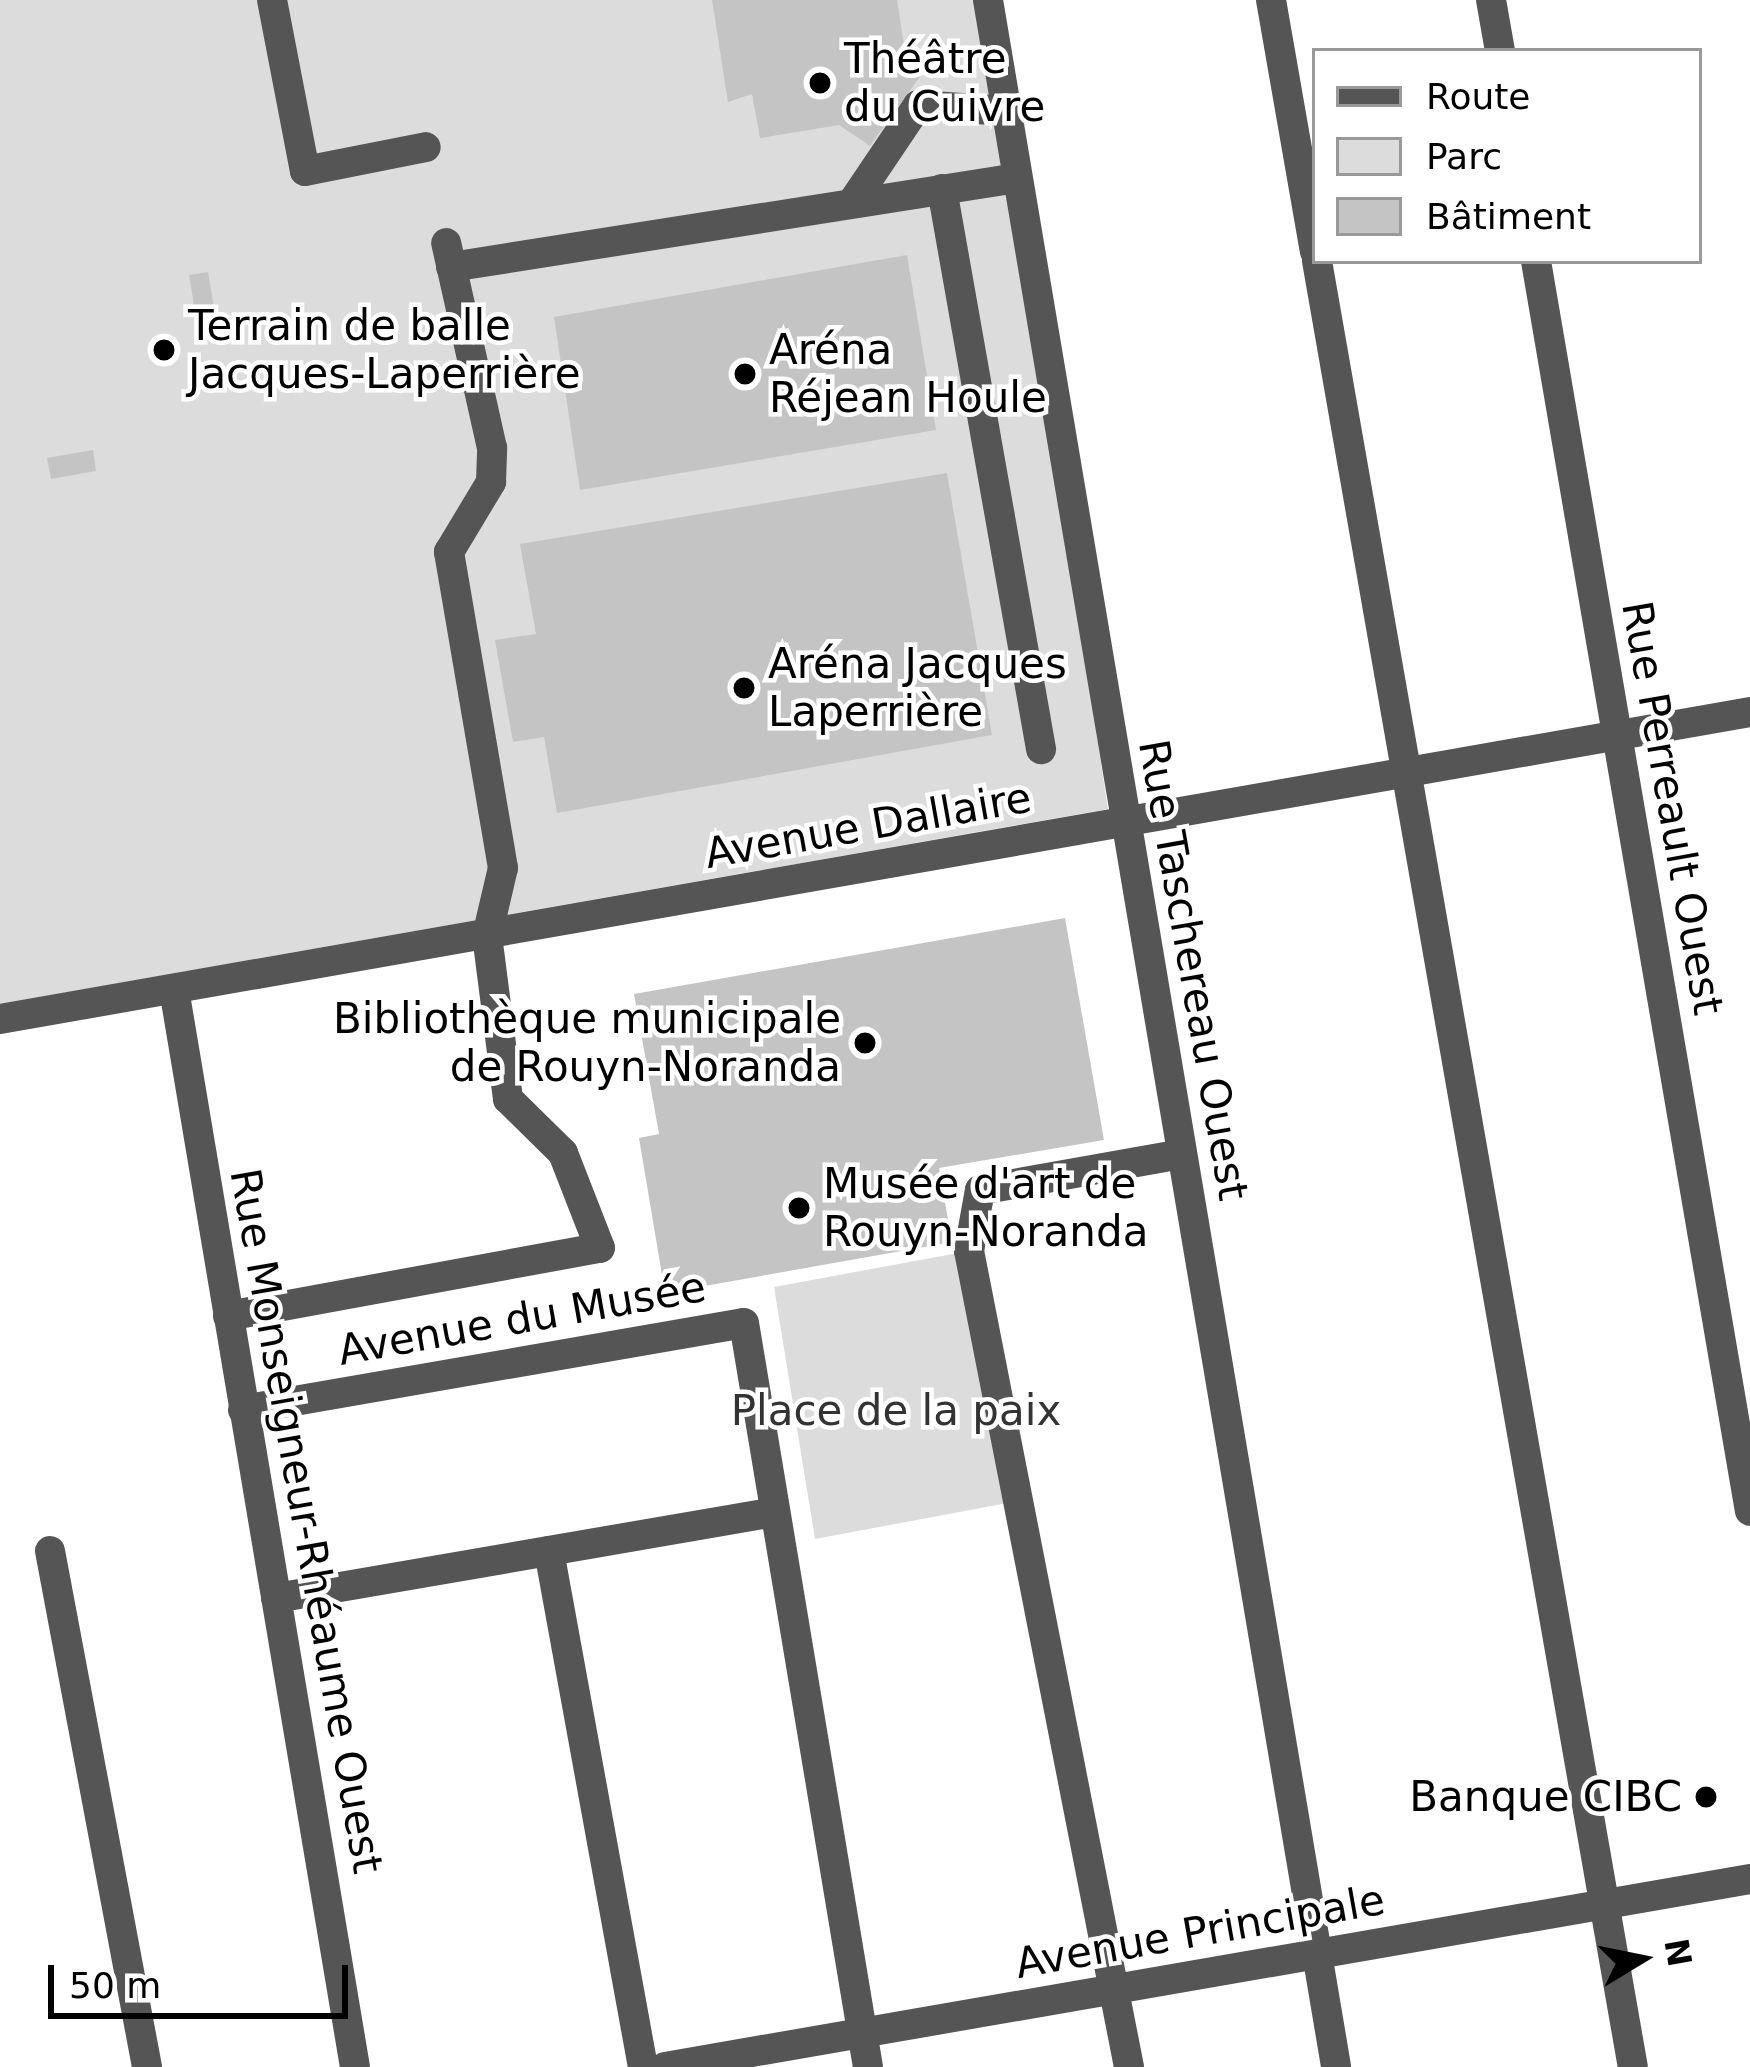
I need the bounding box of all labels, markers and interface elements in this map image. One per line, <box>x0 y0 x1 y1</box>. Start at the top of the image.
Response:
place label: Théâtre du Cuivre <box>844 34 1045 132</box>
legend <box>1312 48 1702 264</box>
marker: Théâtre du Cuivre <box>807 70 833 96</box>
text: Route <box>1426 76 1531 117</box>
text: Parc <box>1426 136 1502 177</box>
text: Bâtiment <box>1426 196 1591 237</box>
place label: Terrain de balle Jacques-Laperrière <box>188 301 580 400</box>
place label: Aréna Réjean Houle <box>769 325 1047 424</box>
marker: Terrain de balle Jacques-Laperrière <box>151 337 177 363</box>
marker: Aréna Réjean Houle <box>732 361 758 387</box>
street label: Rue Perreault Ouest <box>1611 597 1733 1019</box>
place label: Aréna Jacques Laperrière <box>768 639 1067 738</box>
marker: Aréna Jacques Laperrière <box>731 675 757 701</box>
street label: Rue Taschereau Ouest <box>1128 736 1258 1204</box>
street label: Avenue Dallaire <box>701 772 1035 880</box>
place label: Bibliothèque municipale de Rouyn-Noranda <box>333 994 841 1092</box>
marker: Bibliothèque municipale de Rouyn-Noranda <box>852 1030 878 1056</box>
place label: Musée d'art de Rouyn-Noranda <box>823 1159 1148 1258</box>
street label: Rue Monseigneur-Rhéaume Ouest <box>219 1165 393 1877</box>
marker: Musée d'art de Rouyn-Noranda <box>786 1195 812 1221</box>
street label: Avenue du Musée <box>334 1262 710 1376</box>
park label: Place de la paix <box>731 1386 1061 1436</box>
place label: Banque CIBC <box>1409 1772 1682 1822</box>
marker: Banque CIBC <box>1693 1784 1719 1810</box>
street label: Avenue Principale <box>1011 1875 1389 1989</box>
north arrow <box>1582 1899 1702 2019</box>
text: N <box>1656 1936 1700 1970</box>
scale bar <box>54 1941 354 2015</box>
text: 50 m <box>69 1965 161 2006</box>

